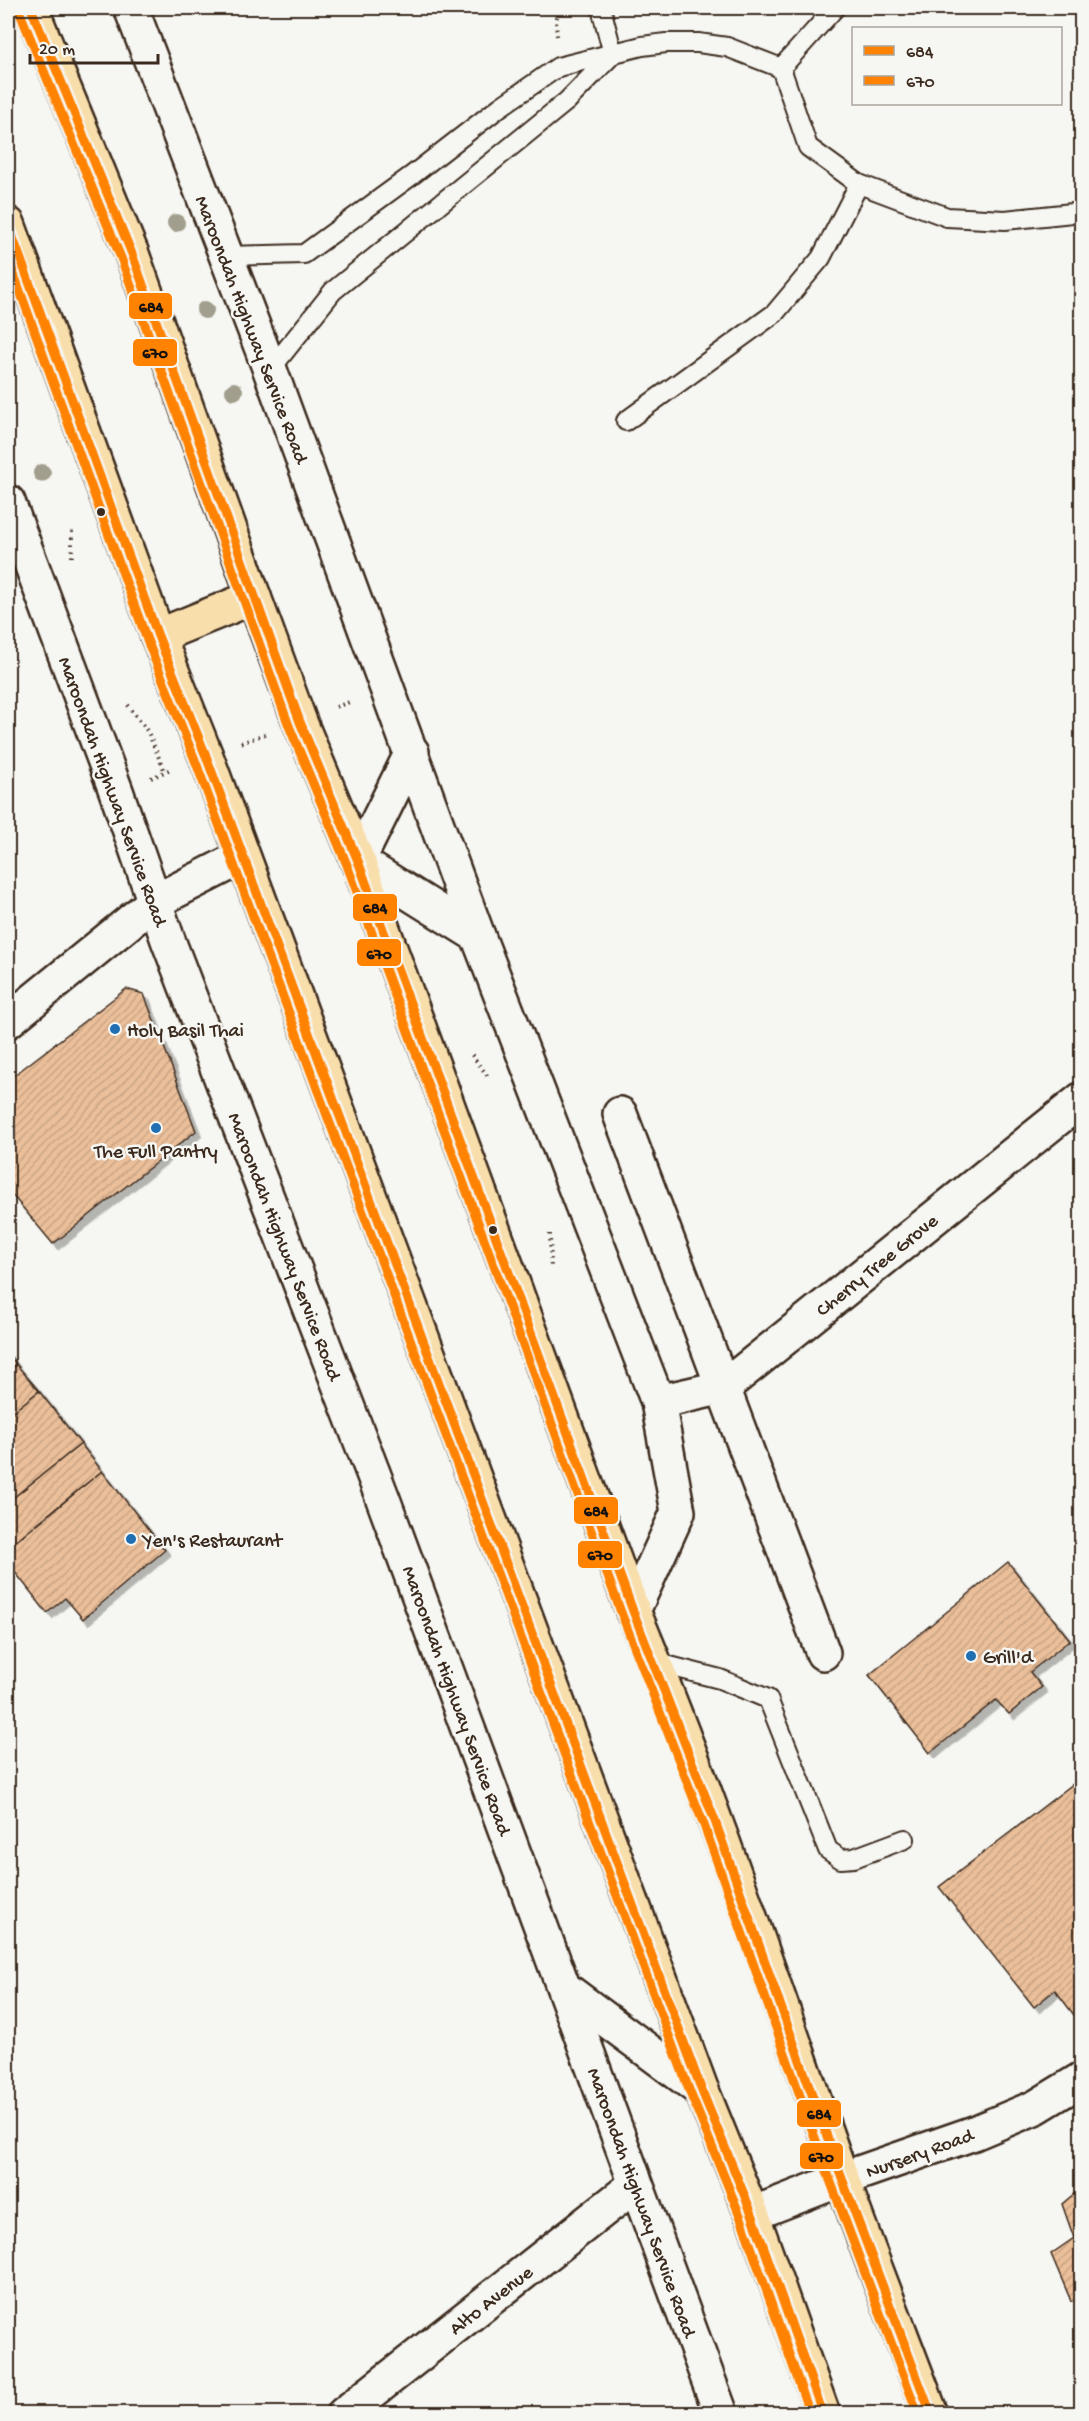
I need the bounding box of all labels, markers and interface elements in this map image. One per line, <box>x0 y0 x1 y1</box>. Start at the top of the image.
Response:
scale bar <box>30 27 158 65</box>
legend <box>852 27 1062 105</box>
text: 20 m <box>39 40 75 61</box>
text: 684 <box>906 43 934 64</box>
text: 670 <box>906 73 935 94</box>
street label: Maroondah Highway Service Road <box>188 193 312 470</box>
line badge: 684 <box>128 292 173 320</box>
text: 684 <box>139 300 164 319</box>
line badge: 670 <box>132 338 178 367</box>
text: 670 <box>142 346 168 365</box>
unlabelled marker <box>95 506 107 518</box>
street label: Maroondah Highway Service Road <box>51 654 171 932</box>
line badge: 684 <box>352 893 398 922</box>
text: 684 <box>363 901 388 920</box>
line badge: 670 <box>356 938 402 967</box>
text: 670 <box>366 947 392 966</box>
place label: Holy Basil Thai <box>127 1021 244 1044</box>
marker: Holy Basil Thai <box>108 1022 122 1036</box>
street label: Maroondah Highway Service Road <box>221 1110 345 1387</box>
marker: The Full Pantry <box>149 1121 163 1135</box>
place label: The Full Pantry <box>93 1142 218 1165</box>
street label: Cherry Tree Grove <box>813 1210 944 1323</box>
unlabelled marker <box>487 1224 499 1236</box>
line badge: 684 <box>573 1496 619 1525</box>
text: 684 <box>584 1504 609 1523</box>
place label: Yen's Restaurant <box>141 1531 284 1554</box>
marker: Yen's Restaurant <box>124 1532 138 1546</box>
line badge: 670 <box>577 1540 623 1569</box>
text: 670 <box>587 1548 613 1567</box>
street label: Maroondah Highway Service Road <box>395 1563 515 1841</box>
place label: Grill'd <box>983 1648 1035 1671</box>
marker: Grill'd <box>964 1649 978 1663</box>
street label: Maroondah Highway Service Road <box>580 2065 700 2343</box>
line badge: 684 <box>796 2099 842 2128</box>
text: 684 <box>807 2107 832 2126</box>
street label: Nursery Road <box>863 2124 979 2185</box>
line badge: 670 <box>799 2142 844 2170</box>
text: 670 <box>808 2150 834 2169</box>
street label: Alto Avenue <box>446 2262 539 2341</box>

